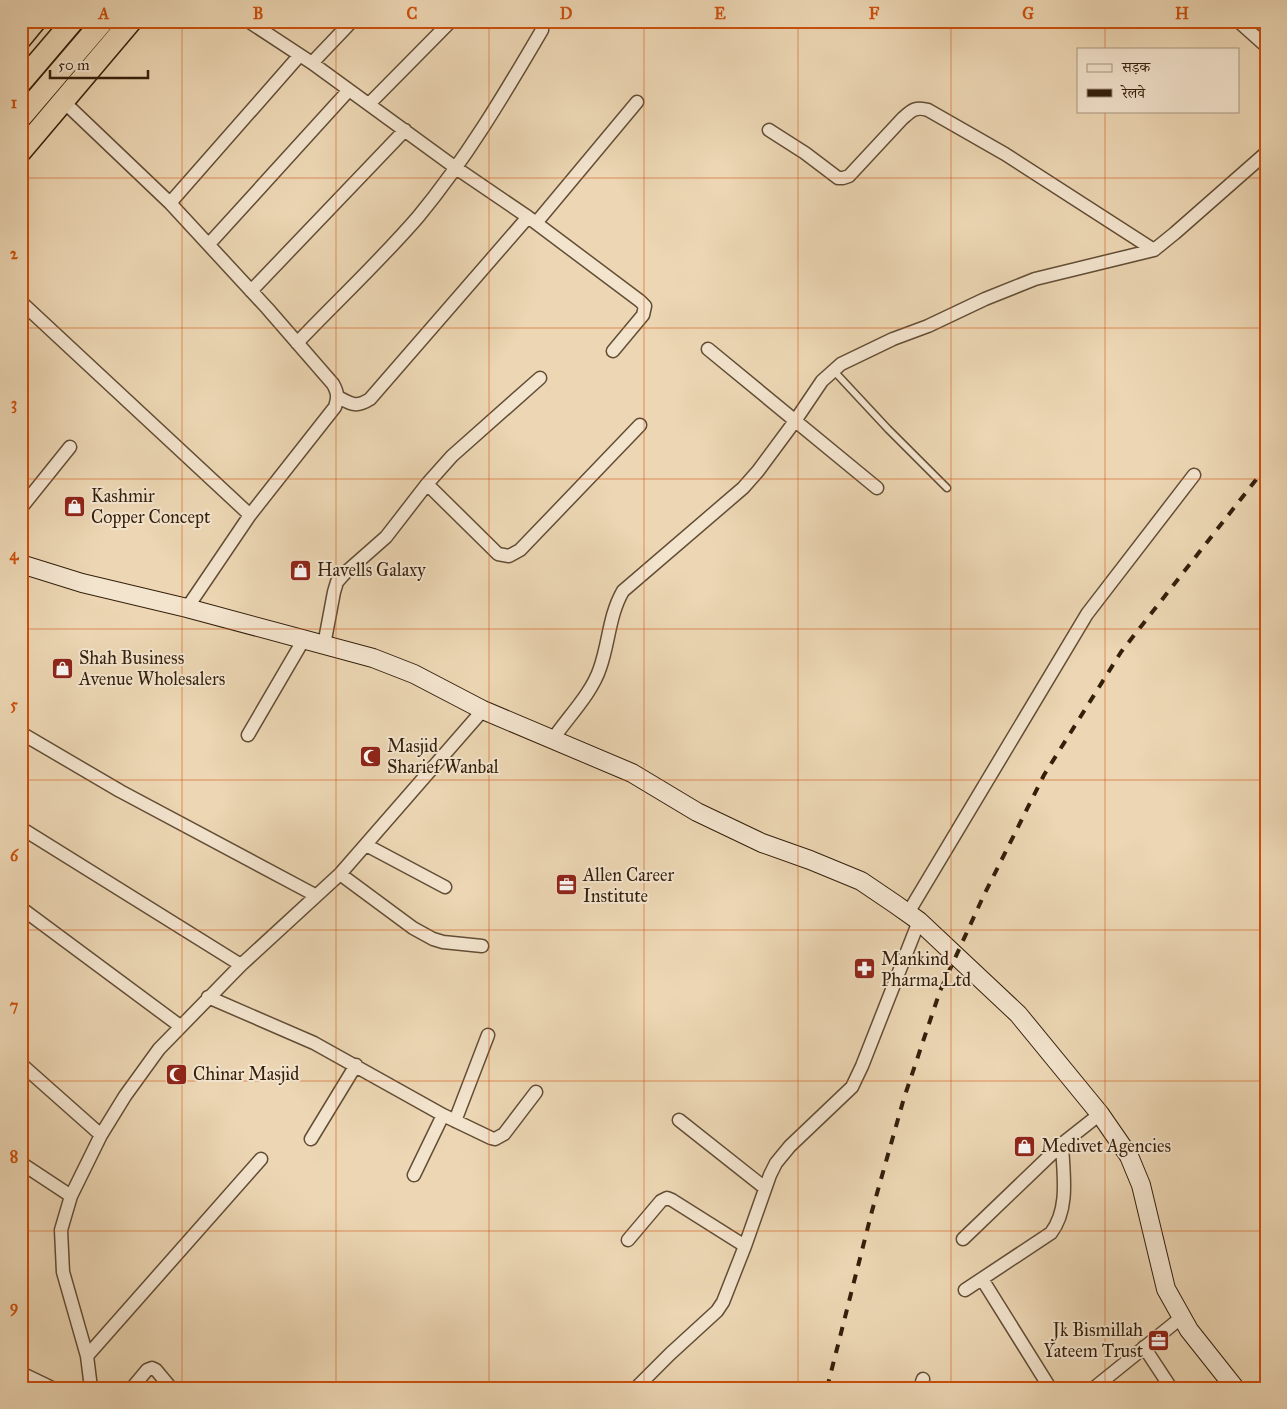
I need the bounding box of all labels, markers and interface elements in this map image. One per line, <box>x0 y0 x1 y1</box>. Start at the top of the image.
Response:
text: A <box>98 4 110 23</box>
text: B <box>253 4 263 23</box>
text: C <box>407 4 418 23</box>
text: D <box>560 4 573 23</box>
text: E <box>714 4 726 23</box>
text: F <box>869 4 880 23</box>
text: G <box>1022 4 1034 23</box>
text: H <box>1175 4 1189 23</box>
scale bar <box>50 48 148 80</box>
legend <box>1077 48 1240 112</box>
text: 50 m <box>58 56 90 74</box>
text: सड़क <box>1121 58 1151 76</box>
text: रेलवे <box>1120 84 1146 102</box>
text: 1 <box>11 93 18 112</box>
text: 2 <box>10 244 19 263</box>
text: 3 <box>11 394 17 414</box>
place label: Kashmir Copper Concept <box>91 485 211 528</box>
shop icon: Kashmir Copper Concept <box>63 494 87 518</box>
text: 4 <box>10 545 20 565</box>
shop icon: Havells Galaxy <box>289 558 313 582</box>
place label: Havells Galaxy <box>317 559 426 581</box>
place label: Shah Business Avenue Wholesalers <box>78 647 225 690</box>
shop icon: Shah Business Avenue Wholesalers <box>51 656 75 680</box>
text: 5 <box>10 695 18 714</box>
place label: Masjid Sharief Wanbal <box>387 735 499 778</box>
mosque icon: Masjid Sharief Wanbal <box>359 744 383 768</box>
text: 6 <box>10 846 19 865</box>
place label: Allen Career Institute <box>582 864 674 907</box>
office icon: Allen Career Institute <box>555 873 579 897</box>
place label: Mankind Pharma Ltd <box>881 948 971 991</box>
pharmacy icon: Mankind Pharma Ltd <box>853 957 877 981</box>
text: 7 <box>10 996 19 1015</box>
mosque icon: Chinar Masjid <box>165 1062 189 1086</box>
place label: Chinar Masjid <box>193 1063 299 1085</box>
shop icon: Medivet Agencies <box>1013 1134 1037 1158</box>
place label: Medivet Agencies <box>1041 1135 1171 1158</box>
text: 8 <box>10 1147 18 1166</box>
text: 9 <box>10 1297 18 1317</box>
place label: Jk Bismillah Yateem Trust <box>1043 1319 1144 1362</box>
office icon: Jk Bismillah Yateem Trust <box>1147 1328 1171 1352</box>

